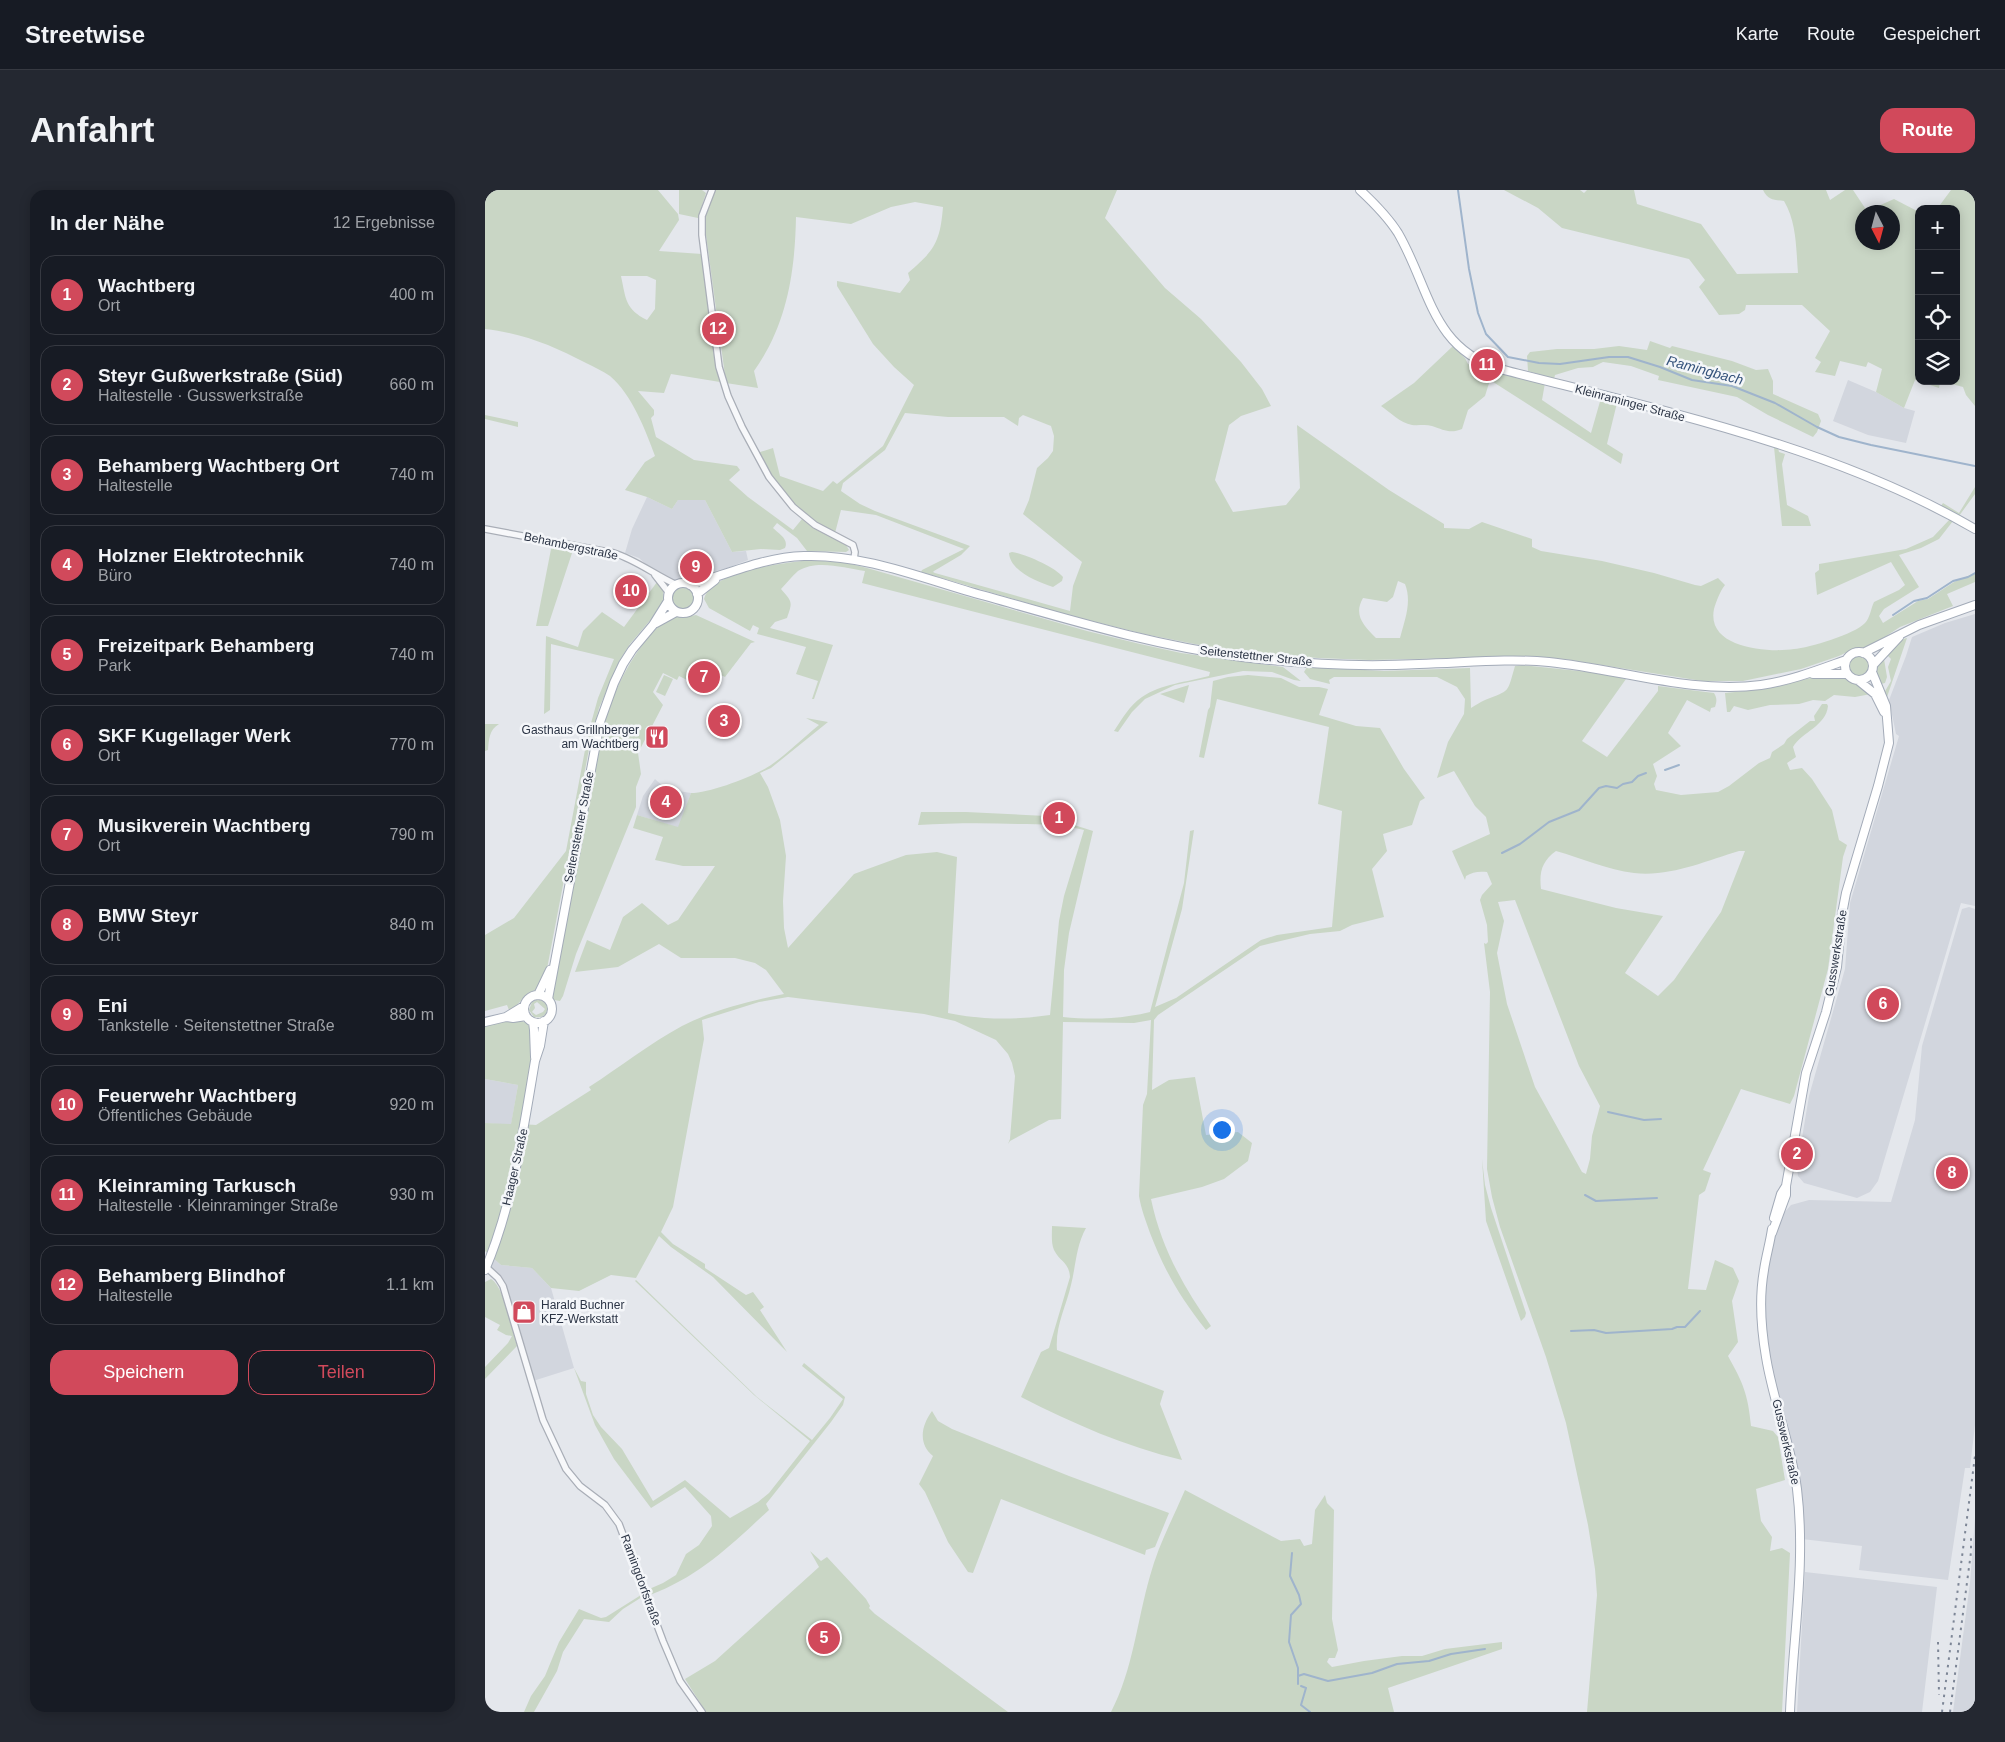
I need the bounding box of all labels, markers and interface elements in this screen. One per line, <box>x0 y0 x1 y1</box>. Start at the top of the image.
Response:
text: Streetwise <box>25 21 145 48</box>
text: Karte <box>1736 24 1779 44</box>
text: Route <box>1807 24 1855 44</box>
text: Gespeichert <box>1883 24 1980 44</box>
button: Route <box>1880 108 1975 153</box>
text: Anfahrt <box>30 110 154 149</box>
north arrow <box>1855 205 1900 250</box>
map controls <box>1915 205 1960 385</box>
button: + <box>1915 205 1960 250</box>
text: In der Nähe <box>50 211 164 234</box>
text: 12 Ergebnisse <box>333 214 435 231</box>
button: − <box>1915 250 1960 295</box>
text: Wachtberg <box>98 275 195 296</box>
text: 1 <box>63 286 71 303</box>
text: 400 m <box>390 286 434 303</box>
button: locate <box>1915 295 1960 340</box>
text: Ort <box>98 297 120 314</box>
pin: 12 <box>702 310 734 348</box>
button: layers <box>1915 340 1960 385</box>
pin: 11 <box>1471 346 1503 384</box>
water label: Ramingbach <box>1665 352 1745 388</box>
text: Steyr Gußwerkstraße (Süd) <box>98 365 343 386</box>
text: 2 <box>63 376 71 393</box>
text: 660 m <box>390 376 434 393</box>
street label: Kleinraminger Straße <box>1573 382 1687 425</box>
text: Haltestelle · Gusswerkstraße <box>98 387 303 404</box>
text: Behamberg Wachtberg Ort <box>98 455 339 476</box>
text: 3 <box>63 466 71 483</box>
text: 740 m <box>390 466 434 483</box>
text: Haltestelle <box>98 477 173 494</box>
street label: Behambergstraße <box>523 529 620 563</box>
text: Holzner Elektrotechnik <box>98 545 304 566</box>
pin: 9 <box>680 548 712 586</box>
text: 4 <box>63 556 71 573</box>
text: 740 m <box>390 556 434 573</box>
text: Büro <box>98 567 132 584</box>
pin: 10 <box>615 572 647 610</box>
text: Freizeitpark Behamberg <box>98 635 314 656</box>
street label: Seitenstettner Straße <box>1199 643 1313 669</box>
text: 5 <box>63 646 71 663</box>
text: 740 m <box>390 646 434 663</box>
text: Park <box>98 657 131 674</box>
pin: 7 <box>688 658 720 696</box>
pin: 3 <box>708 702 740 740</box>
place label: Gasthaus Grillnberger am Wachtberg <box>522 723 639 751</box>
restaurant icon: Gasthaus Grillnberger am Wachtberg <box>644 724 670 750</box>
text: SKF Kugellager Werk <box>98 725 291 746</box>
text: 6 <box>63 736 71 753</box>
text: 770 m <box>390 736 434 753</box>
text: Ort <box>98 747 120 764</box>
street label: Seitenstettner Straße <box>561 770 597 884</box>
pin: 4 <box>650 783 682 821</box>
pin: 1 <box>1043 799 1075 837</box>
text: Musikverein Wachtberg <box>98 815 311 836</box>
text: 7 <box>63 826 71 843</box>
text: 790 m <box>390 826 434 843</box>
text: Ort <box>98 837 120 854</box>
text: BMW Steyr <box>98 905 198 926</box>
street label: Gusswerkstraße <box>1822 908 1850 997</box>
text: 8 <box>63 916 71 933</box>
text: 840 m <box>390 916 434 933</box>
text: Ort <box>98 927 120 944</box>
pin: 6 <box>1867 985 1899 1023</box>
text: Eni <box>98 995 128 1016</box>
text: 9 <box>63 1006 71 1023</box>
text: 880 m <box>390 1006 434 1023</box>
text: Tankstelle · Seitenstettner Straße <box>98 1017 335 1034</box>
text: Feuerwehr Wachtberg <box>98 1085 297 1106</box>
text: 10 <box>58 1096 76 1113</box>
text: 920 m <box>390 1096 434 1113</box>
text: Öffentliches Gebäude <box>98 1107 252 1124</box>
your location <box>1209 1117 1235 1143</box>
street label: Haager Straße <box>499 1127 531 1207</box>
pin: 2 <box>1781 1135 1813 1173</box>
pin: 8 <box>1936 1154 1968 1192</box>
text: Kleinraming Tarkusch <box>98 1175 296 1196</box>
text: 11 <box>59 1186 75 1203</box>
text: 930 m <box>390 1186 434 1203</box>
text: Haltestelle · Kleinraminger Straße <box>98 1197 338 1214</box>
text: Behamberg Blindhof <box>98 1265 285 1286</box>
text: 12 <box>58 1276 76 1293</box>
text: 1.1 km <box>386 1276 434 1293</box>
text: Haltestelle <box>98 1287 173 1304</box>
place label: Harald Buchner KFZ-Werkstatt <box>541 1298 624 1326</box>
shop icon: Harald Buchner KFZ-Werkstatt <box>511 1299 537 1325</box>
button: Speichern <box>50 1350 238 1395</box>
button: Teilen <box>248 1350 435 1395</box>
street label: Gusswerkstraße <box>1769 1398 1803 1486</box>
street label: Ramingdorfstraße <box>618 1532 664 1628</box>
pin: 5 <box>808 1619 840 1657</box>

